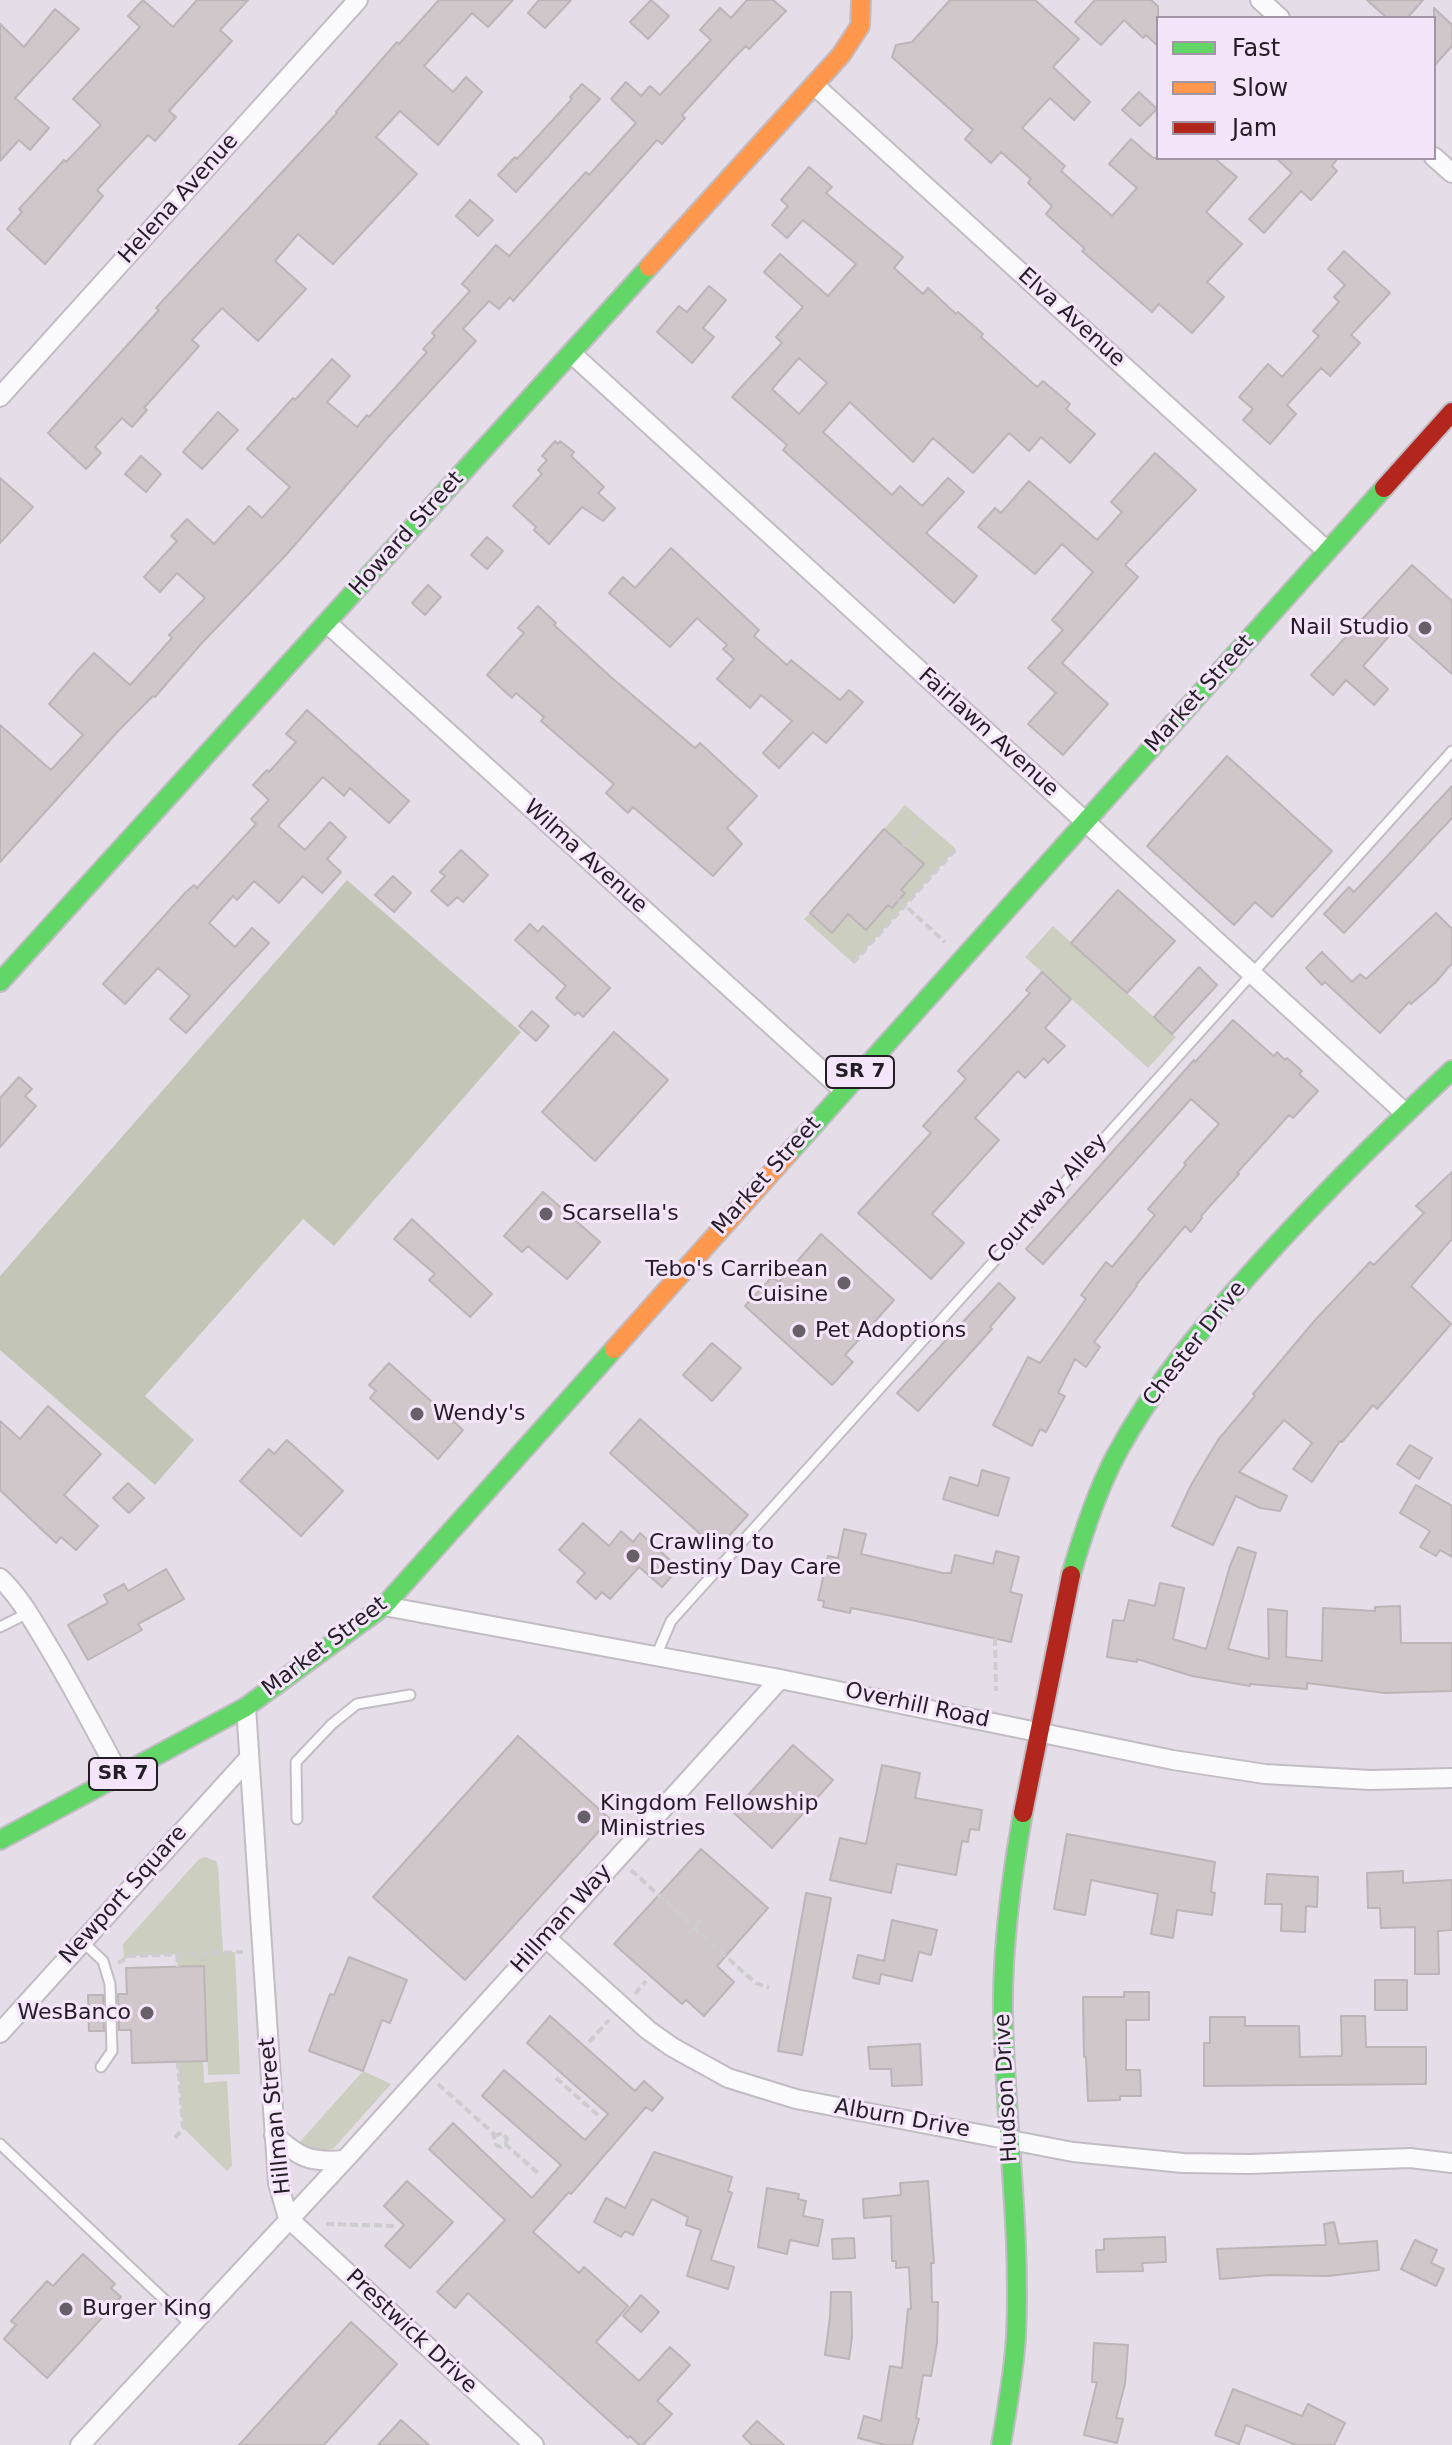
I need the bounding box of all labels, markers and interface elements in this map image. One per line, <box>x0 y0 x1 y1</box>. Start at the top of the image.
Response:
legend <box>1156 16 1436 160</box>
text: Fast <box>1232 34 1280 62</box>
text: Slow <box>1232 74 1288 102</box>
text: Jam <box>1232 114 1277 142</box>
street label: Helena Avenue <box>114 129 244 269</box>
street label: Elva Avenue <box>1012 263 1130 373</box>
street label: Howard Street <box>344 466 470 602</box>
place label: Nail Studio <box>1290 615 1409 641</box>
marker: Nail Studio <box>1416 619 1434 637</box>
street label: Market Street <box>1140 630 1260 758</box>
street label: Fairlawn Avenue <box>912 663 1064 803</box>
street label: Wilma Avenue <box>518 795 652 919</box>
road number: SR 7 <box>826 1056 894 1088</box>
street label: Market Street <box>707 1112 827 1240</box>
street label: Courtway Alley <box>983 1129 1113 1269</box>
place label: Scarsella's <box>562 1201 679 1227</box>
marker: Scarsella's <box>537 1205 555 1223</box>
place label: Tebo's Carribean Cuisine <box>645 1257 828 1308</box>
marker: Tebo's Carribean Cuisine <box>835 1274 853 1292</box>
street label: Chester Drive <box>1138 1276 1252 1412</box>
place label: Pet Adoptions <box>815 1318 966 1344</box>
marker: Pet Adoptions <box>790 1322 808 1340</box>
place label: Wendy's <box>433 1401 525 1427</box>
marker: Wendy's <box>408 1405 426 1423</box>
place label: Crawling to Destiny Day Care <box>649 1530 841 1582</box>
marker: Crawling to Destiny Day Care <box>624 1547 642 1565</box>
street label: Market Street <box>257 1591 393 1703</box>
street label: Overhill Road <box>842 1678 992 1734</box>
road number: SR 7 <box>89 1758 157 1790</box>
place label: Kingdom Fellowship Ministries <box>600 1791 818 1842</box>
marker: Kingdom Fellowship Ministries <box>575 1808 593 1826</box>
street label: Newport Square <box>55 1820 193 1970</box>
street label: Hillman Way <box>506 1859 618 1979</box>
place label: WesBanco <box>17 2000 131 2026</box>
marker: WesBanco <box>138 2004 156 2022</box>
street label: Hudson Drive <box>990 2013 1024 2163</box>
street label: Hillman Street <box>255 2036 297 2196</box>
street label: Alburn Drive <box>832 2094 972 2144</box>
street label: Prestwick Drive <box>340 2264 482 2400</box>
place label: Burger King <box>82 2296 212 2322</box>
marker: Burger King <box>57 2300 75 2318</box>

